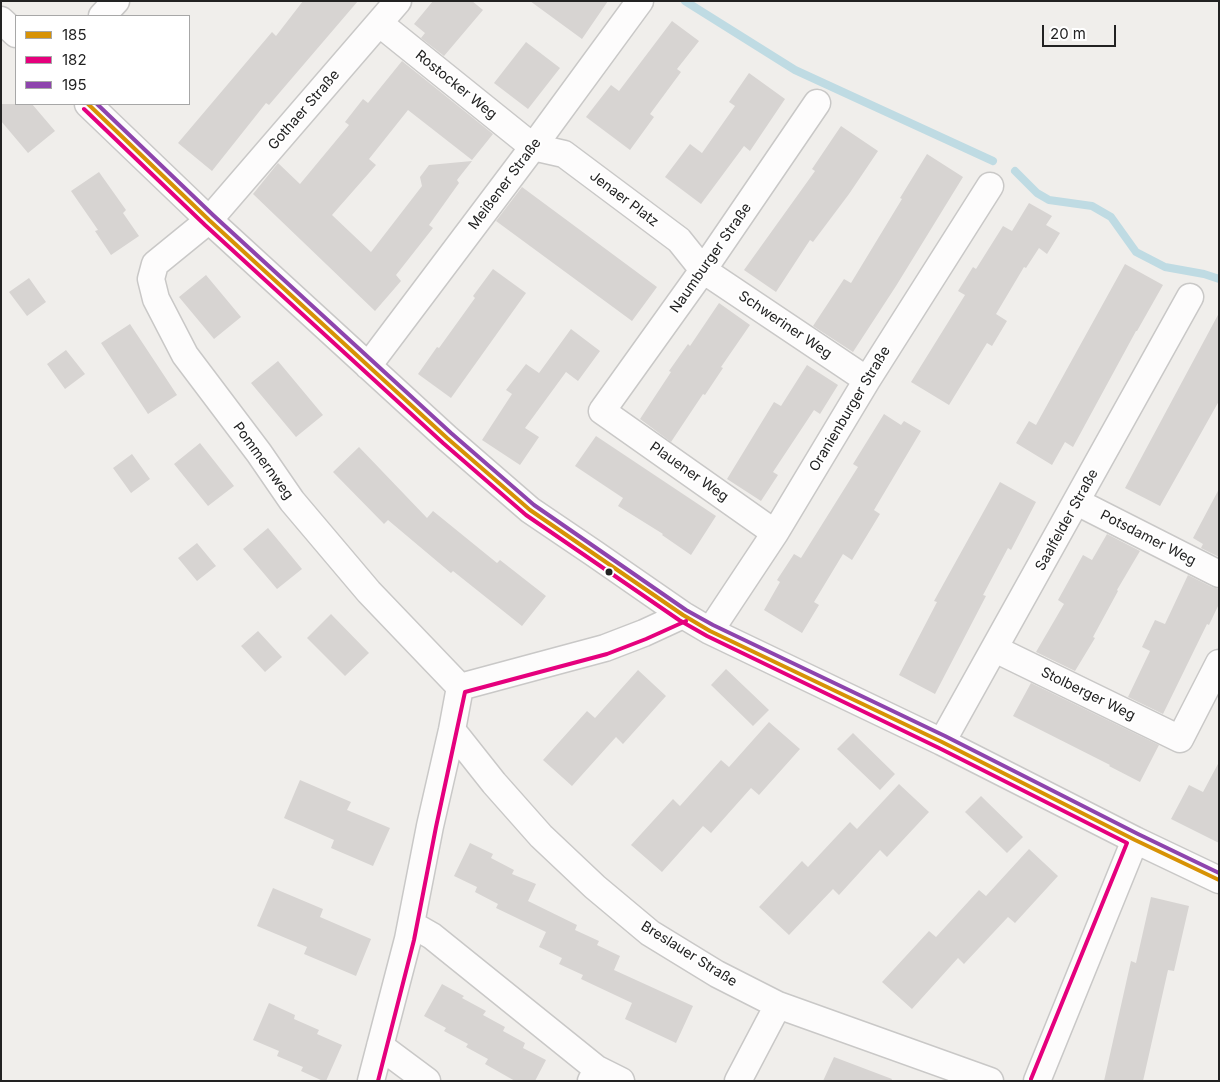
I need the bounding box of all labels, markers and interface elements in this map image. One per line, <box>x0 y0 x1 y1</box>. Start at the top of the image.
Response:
legend <box>15 15 190 105</box>
scale bar <box>1045 15 1119 47</box>
text: 20 m <box>1050 24 1086 43</box>
text: 185 <box>62 25 87 44</box>
street label: Rostocker Weg <box>412 47 500 123</box>
text: 182 <box>62 50 87 69</box>
street label: Gothaer Straße <box>265 67 343 153</box>
text: 195 <box>62 75 87 94</box>
street label: Meißener Straße <box>465 135 545 233</box>
street label: Jenaer Platz <box>586 168 662 230</box>
street label: Naumburger Straße <box>667 200 755 316</box>
street label: Schweriner Weg <box>735 288 835 362</box>
street label: Oranienburger Straße <box>806 343 894 475</box>
street label: Pommernweg <box>229 419 297 503</box>
street label: Plauener Weg <box>646 439 732 505</box>
street label: Saalfelder Straße <box>1032 466 1102 574</box>
street label: Potsdamer Weg <box>1097 507 1199 569</box>
unlabelled marker <box>604 567 614 577</box>
street label: Stolberger Weg <box>1038 664 1138 724</box>
street label: Breslauer Straße <box>638 918 740 990</box>

